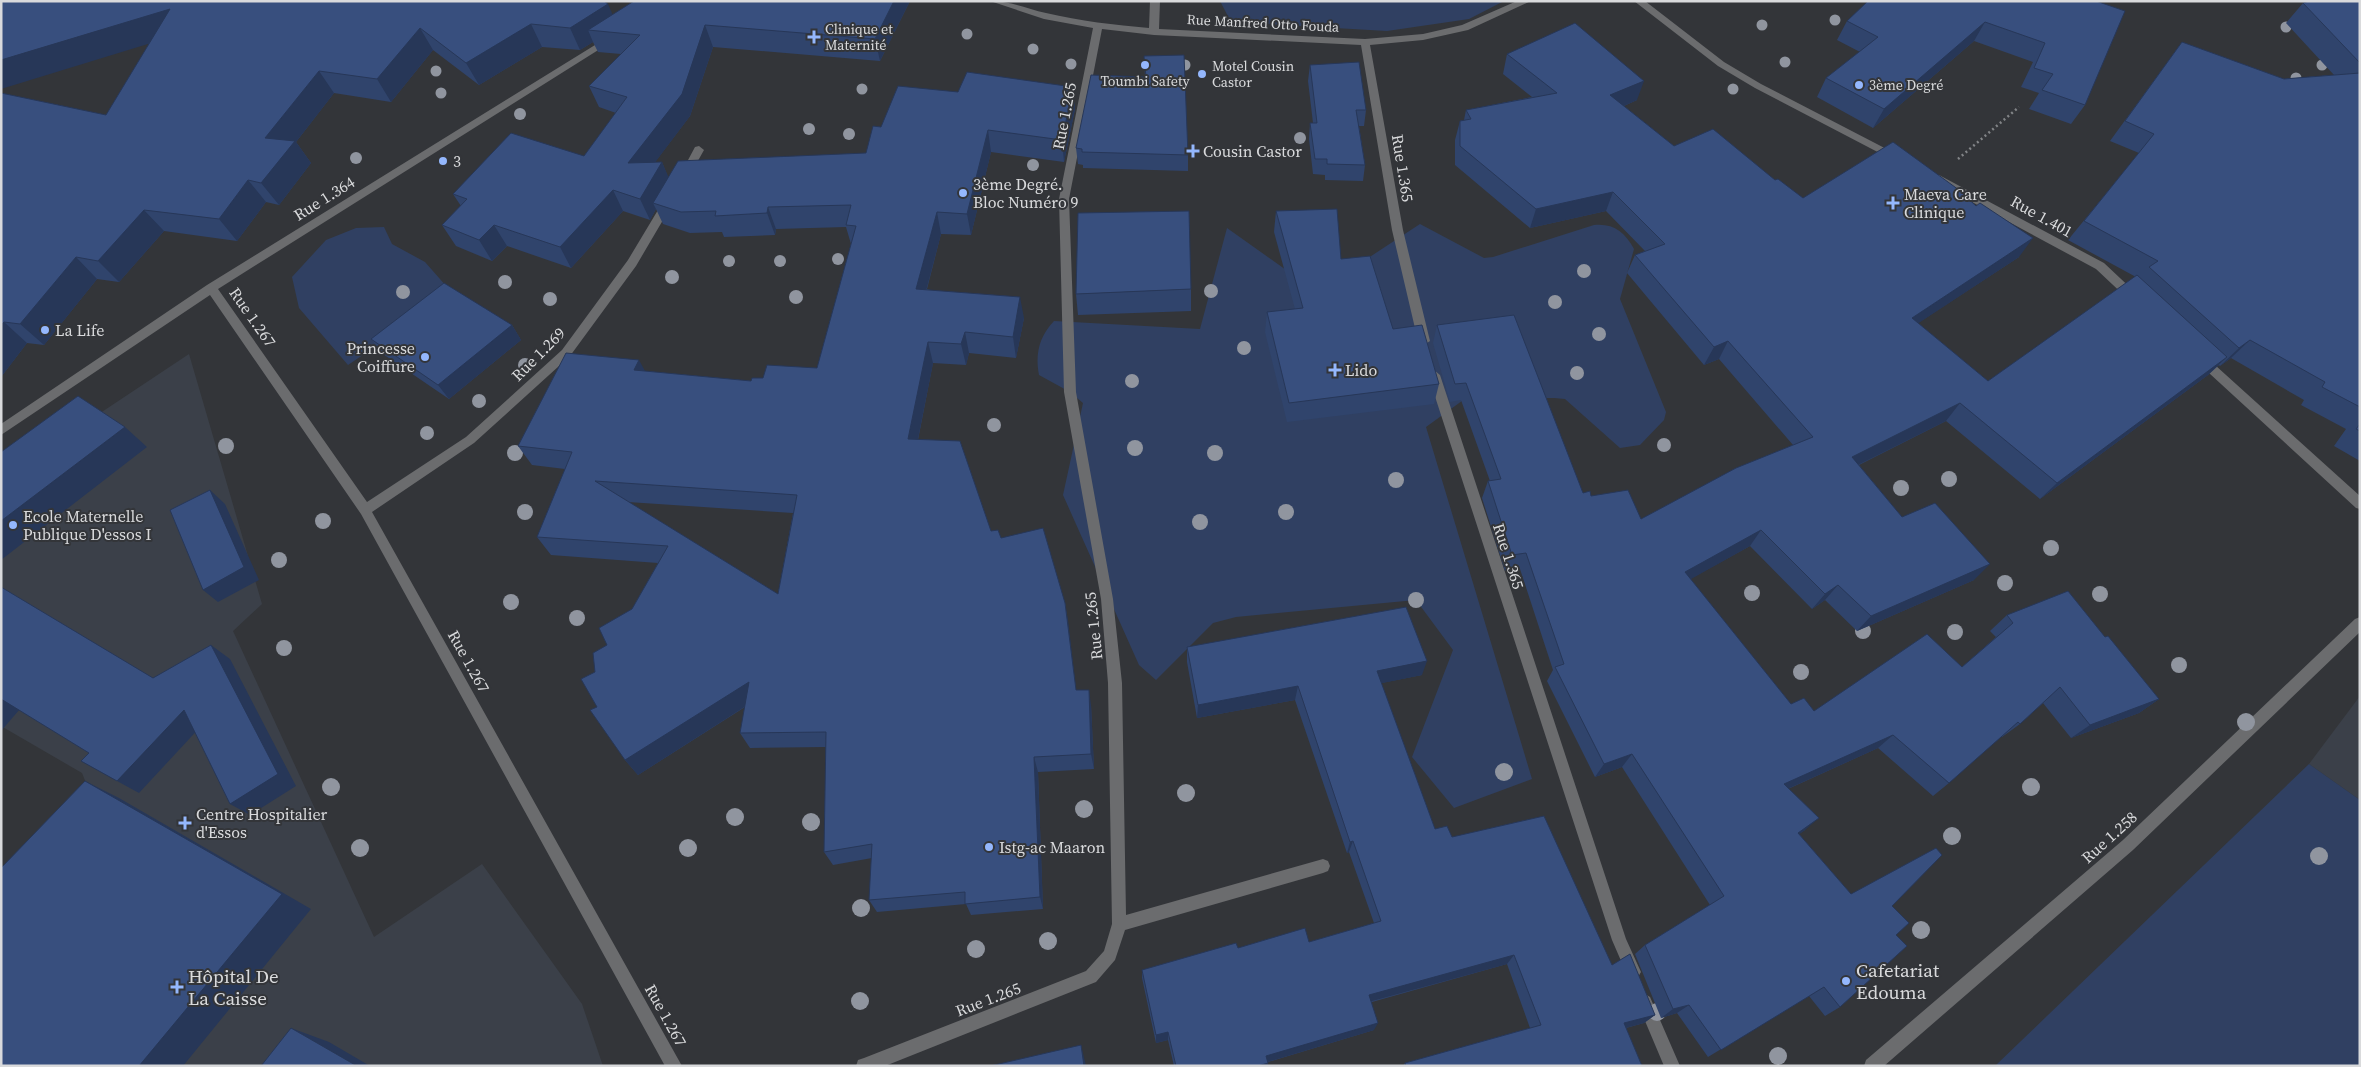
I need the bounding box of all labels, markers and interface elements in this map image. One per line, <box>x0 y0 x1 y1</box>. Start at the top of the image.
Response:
street label: Rue Manfred Otto Fouda <box>1186 9 1341 37</box>
place label: Clinique et Maternité <box>825 19 893 55</box>
marker: Clinique et Maternité <box>807 30 821 44</box>
place label: Motel Cousin Castor <box>1212 56 1295 92</box>
marker: Toumbi Safety <box>1139 59 1151 71</box>
marker: Motel Cousin Castor <box>1196 68 1208 80</box>
place label: Toumbi Safety <box>1100 71 1190 91</box>
place label: 3ème Degré <box>1869 75 1943 95</box>
marker: 3ème Degré <box>1853 79 1865 91</box>
street label: Rue 1.265 <box>1047 80 1081 152</box>
street label: Rue 1.365 <box>1387 133 1419 203</box>
place label: Cousin Castor <box>1203 140 1302 162</box>
marker: Cousin Castor <box>1187 145 1199 157</box>
place label: 3 <box>453 150 461 172</box>
marker: 3 <box>437 155 449 167</box>
street label: Rue 1.364 <box>289 171 359 225</box>
place label: 3ème Degré. Bloc Numéro 9 <box>973 173 1078 213</box>
place label: Maeva Care Clinique <box>1904 183 1987 223</box>
marker: 3ème Degré. Bloc Numéro 9 <box>957 187 969 199</box>
street label: Rue 1.401 <box>2007 190 2077 242</box>
marker: Maeva Care Clinique <box>1886 196 1900 210</box>
street label: Rue 1.267 <box>224 283 282 351</box>
place label: La Life <box>55 319 104 341</box>
street label: Rue 1.269 <box>506 322 570 386</box>
marker: La Life <box>39 324 51 336</box>
place label: Princesse Coiffure <box>346 337 415 377</box>
marker: Princesse Coiffure <box>419 351 431 363</box>
place label: Lido <box>1345 359 1377 381</box>
marker: Lido <box>1329 364 1341 376</box>
place label: Ecole Maternelle Publique D'essos I <box>23 505 151 545</box>
marker: Ecole Maternelle Publique D'essos I <box>7 519 19 531</box>
street label: Rue 1.365 <box>1488 520 1530 592</box>
street label: Rue 1.265 <box>1079 591 1107 661</box>
street label: Rue 1.267 <box>443 626 495 696</box>
place label: Centre Hospitalier d'Essos <box>196 803 328 843</box>
street label: Rue 1.258 <box>2076 806 2142 868</box>
marker: Centre Hospitalier d'Essos <box>178 816 192 830</box>
place label: Istg-ac Maaron <box>999 836 1105 858</box>
marker: Istg-ac Maaron <box>983 841 995 853</box>
place label: Cafetariat Edouma <box>1856 957 1940 1005</box>
place label: Hôpital De La Caisse <box>188 963 279 1011</box>
marker: Cafetariat Edouma <box>1840 975 1852 987</box>
street label: Rue 1.265 <box>952 977 1024 1021</box>
marker: Hôpital De La Caisse <box>170 980 184 994</box>
street label: Rue 1.267 <box>640 980 692 1050</box>

